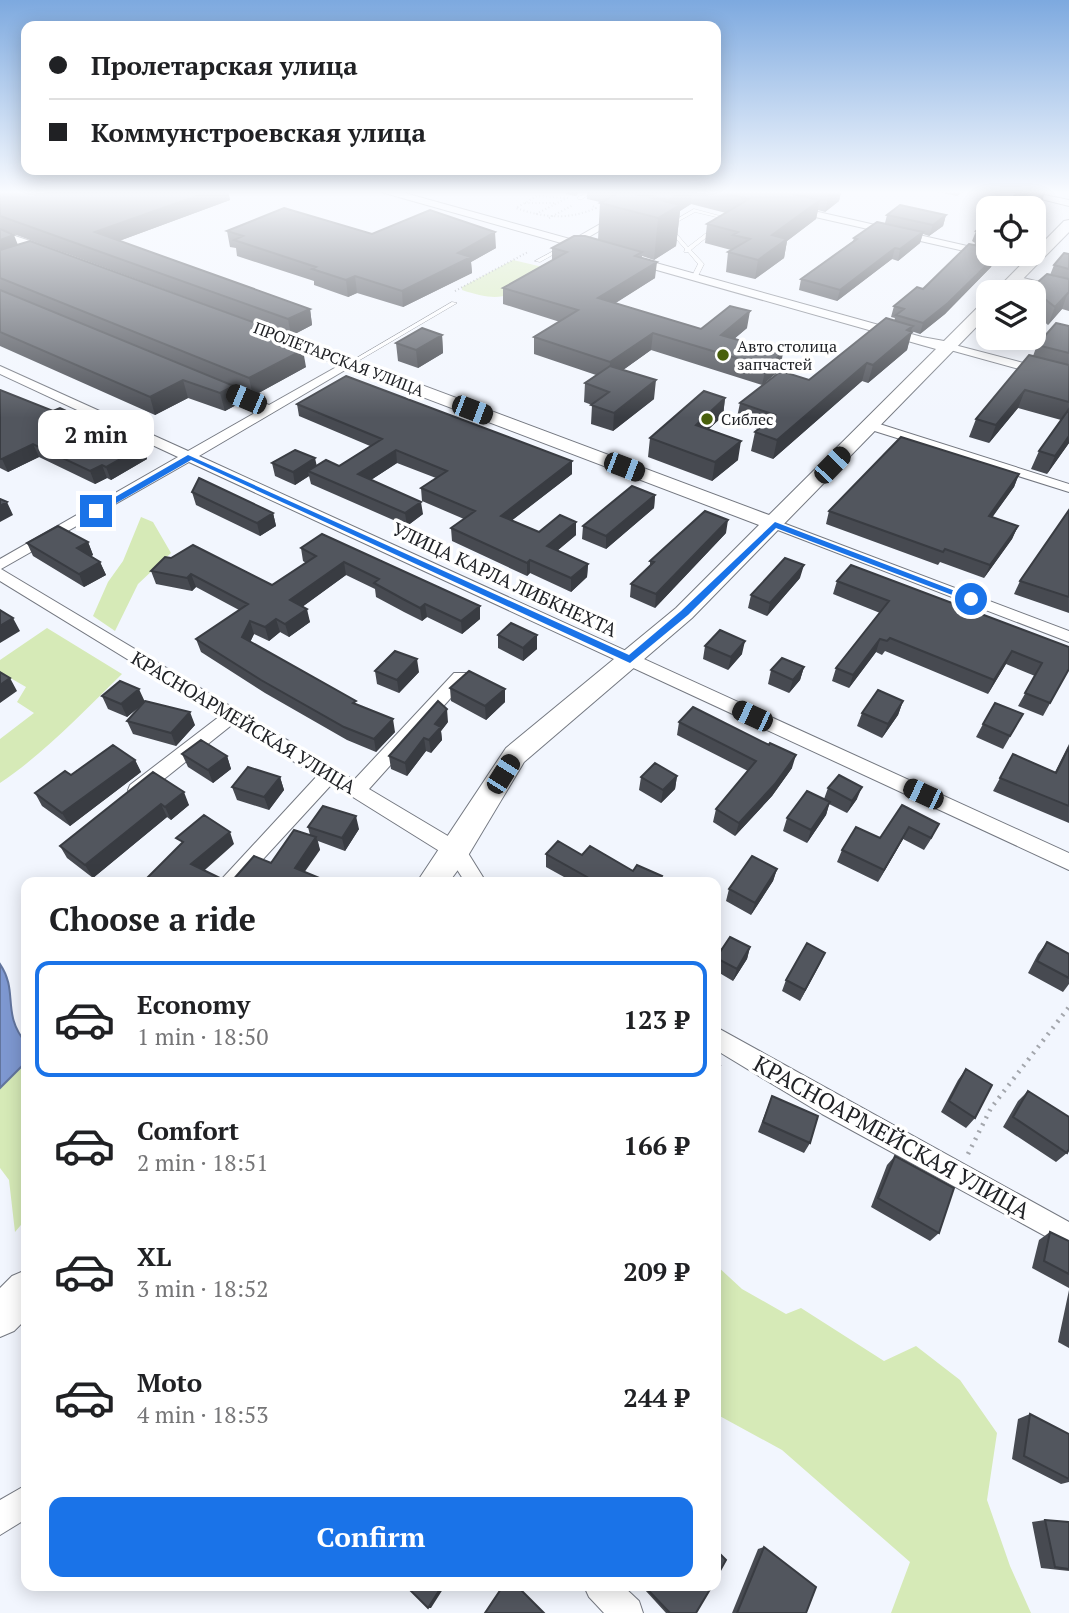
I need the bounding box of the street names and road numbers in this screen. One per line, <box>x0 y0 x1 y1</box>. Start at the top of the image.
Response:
street label: ПРОЛЕТАРСКАЯ УЛИЦА <box>251 316 427 402</box>
street label: УЛИЦА КАРЛА ЛИБКНЕХТА <box>389 516 621 642</box>
street label: КРАСНОАРМЕЙСКАЯ УЛИЦА <box>127 645 361 799</box>
street label: КРАСНОАРМЕЙСКАЯ УЛИЦА <box>748 1048 1036 1226</box>

